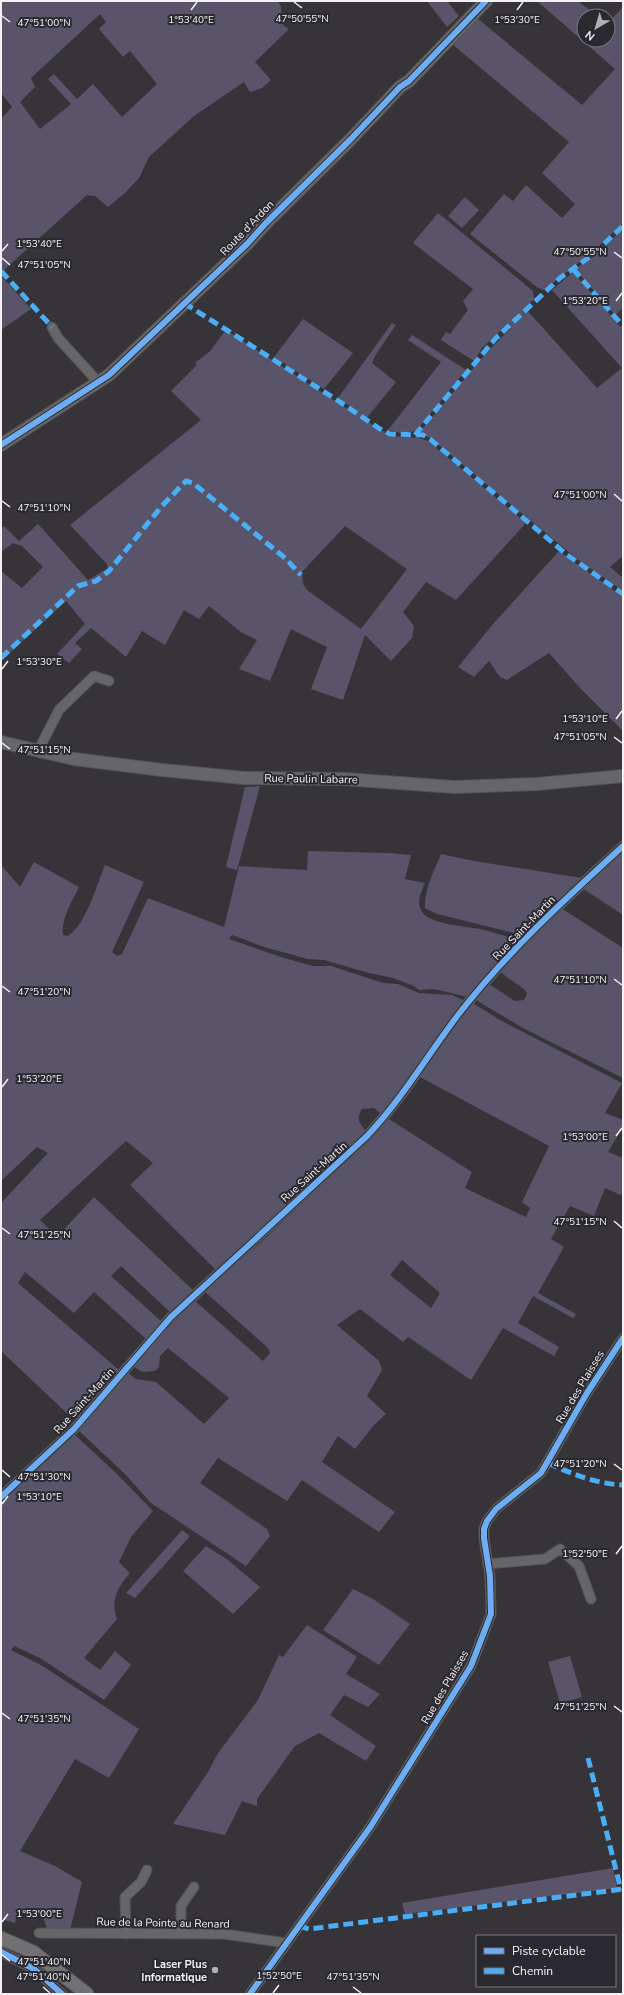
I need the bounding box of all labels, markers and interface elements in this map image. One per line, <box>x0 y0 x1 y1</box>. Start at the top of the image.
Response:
north arrow <box>576 8 616 48</box>
text: 47°50'55"N <box>275 12 329 26</box>
text: 1°53'40"E <box>168 13 214 27</box>
text: 1°53'30"E <box>494 13 540 27</box>
text: 47°51'00"N <box>17 16 71 30</box>
text: N <box>582 27 598 44</box>
street label: Route d'Ardon <box>217 197 277 259</box>
text: 1°53'40"E <box>16 237 62 251</box>
text: 47°50'55"N <box>553 245 607 259</box>
text: 47°51'05"N <box>17 258 71 272</box>
text: 1°53'20"E <box>562 294 608 308</box>
text: 47°51'00"N <box>553 488 607 502</box>
text: 47°51'10"N <box>17 501 71 515</box>
text: 1°53'30"E <box>16 655 62 669</box>
text: 1°53'10"E <box>562 712 608 726</box>
text: 47°51'05"N <box>553 730 607 744</box>
text: 47°51'15"N <box>17 743 71 757</box>
street label: Rue Paulin Labarre <box>264 771 358 787</box>
street label: Rue Saint-Martin <box>489 893 559 963</box>
text: 47°51'10"N <box>553 973 607 987</box>
text: 47°51'20"N <box>17 985 71 999</box>
text: 1°53'20"E <box>16 1072 62 1086</box>
text: 1°53'00"E <box>562 1130 608 1144</box>
street label: Rue Saint-Martin <box>278 1138 350 1206</box>
text: 47°51'15"N <box>553 1215 607 1229</box>
text: 47°51'25"N <box>17 1228 71 1242</box>
street label: Rue des Plaisses <box>552 1348 608 1426</box>
street label: Rue Saint-Martin <box>50 1365 118 1437</box>
text: 47°51'20"N <box>553 1457 607 1471</box>
text: 47°51'30"N <box>17 1470 71 1484</box>
text: 1°53'10"E <box>16 1490 62 1504</box>
text: 1°52'50"E <box>562 1547 608 1561</box>
street label: Rue des Plaisses <box>418 1647 472 1727</box>
text: 47°51'25"N <box>553 1700 607 1714</box>
text: 47°51'35"N <box>17 1712 71 1726</box>
text: 1°53'00"E <box>16 1907 62 1921</box>
street label: Rue de la Pointe au Renard <box>96 1914 230 1932</box>
legend <box>476 1935 616 1987</box>
text: Piste cyclable <box>512 1943 586 1959</box>
text: 47°51'40"N <box>17 1955 71 1969</box>
place label: Laser Plus Informatique <box>141 1957 207 1985</box>
text: Chemin <box>512 1963 553 1979</box>
marker: Laser Plus Informatique <box>210 1965 220 1975</box>
text: 1°52'50"E <box>256 1969 302 1983</box>
text: 47°51'40"N <box>16 1970 70 1984</box>
text: 47°51'35"N <box>326 1970 380 1984</box>

